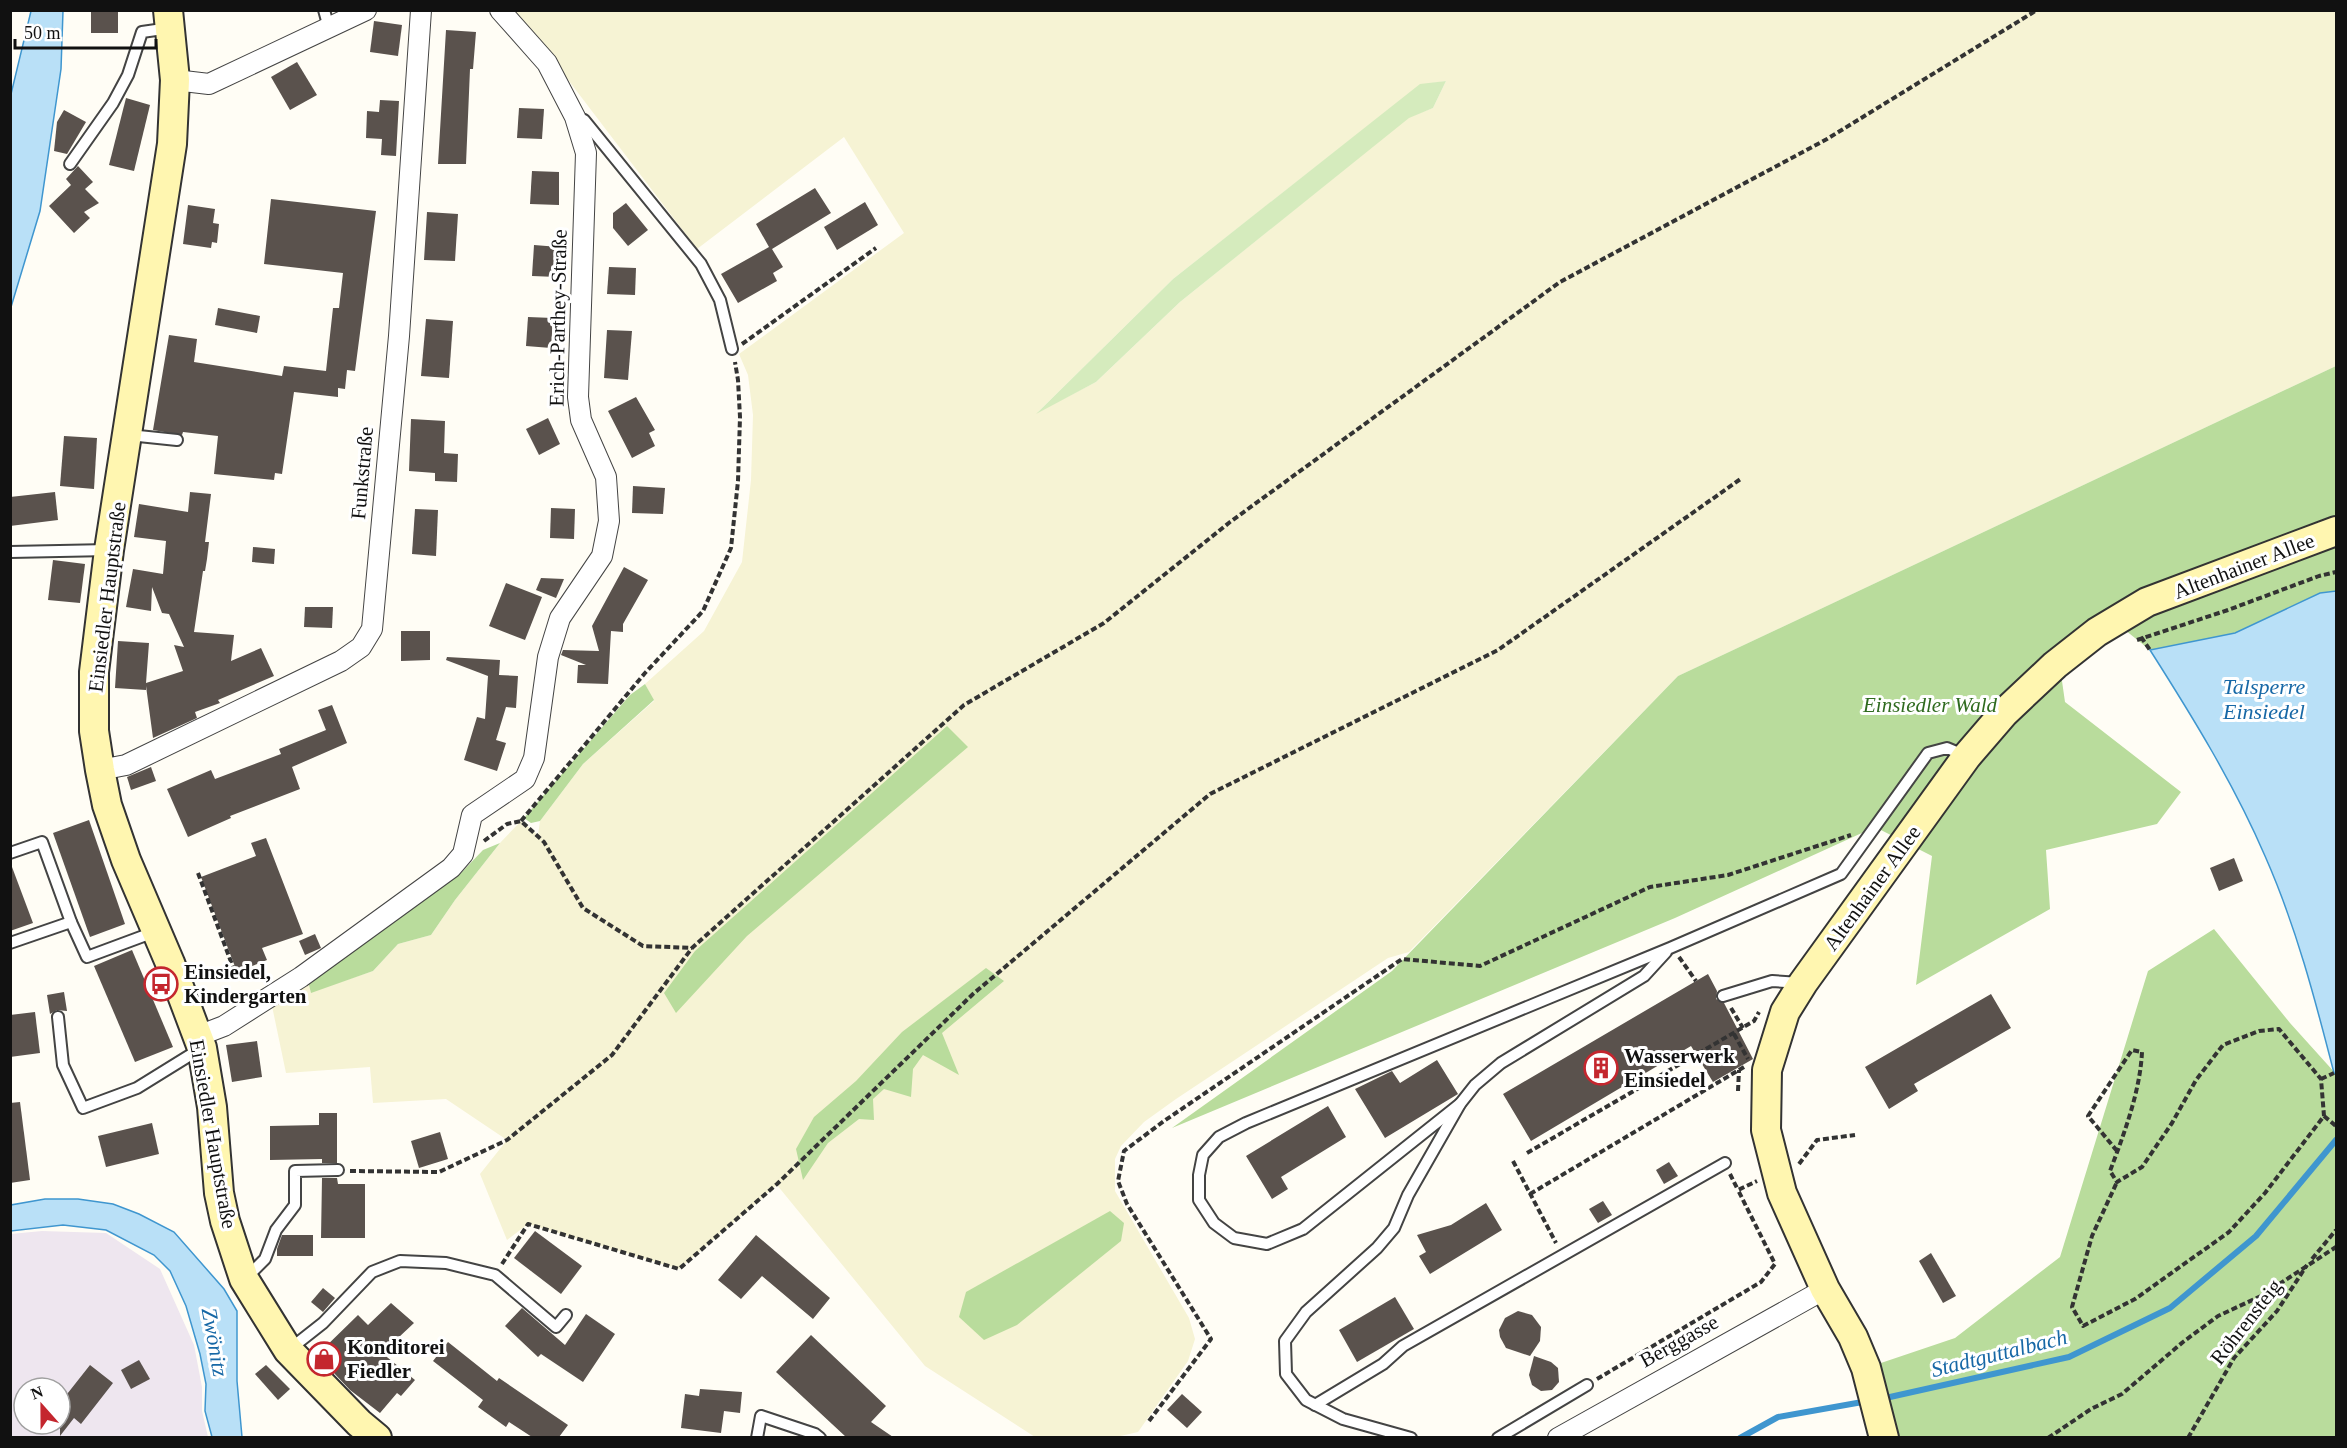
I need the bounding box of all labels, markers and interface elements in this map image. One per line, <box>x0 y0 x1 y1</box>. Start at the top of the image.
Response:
scale bar <box>15 12 156 50</box>
text: 50 m <box>24 23 61 43</box>
street label: Erich-Parthey-Straße <box>544 229 572 407</box>
street label: Funkstraße <box>346 425 378 521</box>
street label: Einsiedler Hauptstraße <box>83 500 131 694</box>
street label: Altenhainer Allee <box>2170 528 2318 604</box>
water label: Talsperre Einsiedel <box>2222 674 2306 724</box>
park label: Einsiedler Wald <box>1862 693 1997 717</box>
street label: Altenhainer Allee <box>1819 821 1925 955</box>
place label: Einsiedel, Kindergarten <box>184 960 307 1008</box>
bus stop icon: Einsiedel, Kindergarten <box>143 966 179 1002</box>
street label: Einsiedler Hauptstraße <box>185 1037 241 1231</box>
place label: Wasserwerk Einsiedel <box>1624 1044 1735 1092</box>
building icon: Wasserwerk Einsiedel <box>1583 1050 1619 1086</box>
street label: Röhrensteig <box>2205 1274 2287 1369</box>
water label: Zwönitz <box>197 1306 233 1379</box>
street label: Berggasse <box>1636 1310 1722 1372</box>
water label: Stadtguttalbach <box>1928 1324 2070 1382</box>
place label: Konditorei Fiedler <box>347 1335 445 1383</box>
shop icon: Konditorei Fiedler <box>306 1341 342 1377</box>
north arrow <box>12 1376 72 1436</box>
text: N <box>28 1382 46 1402</box>

